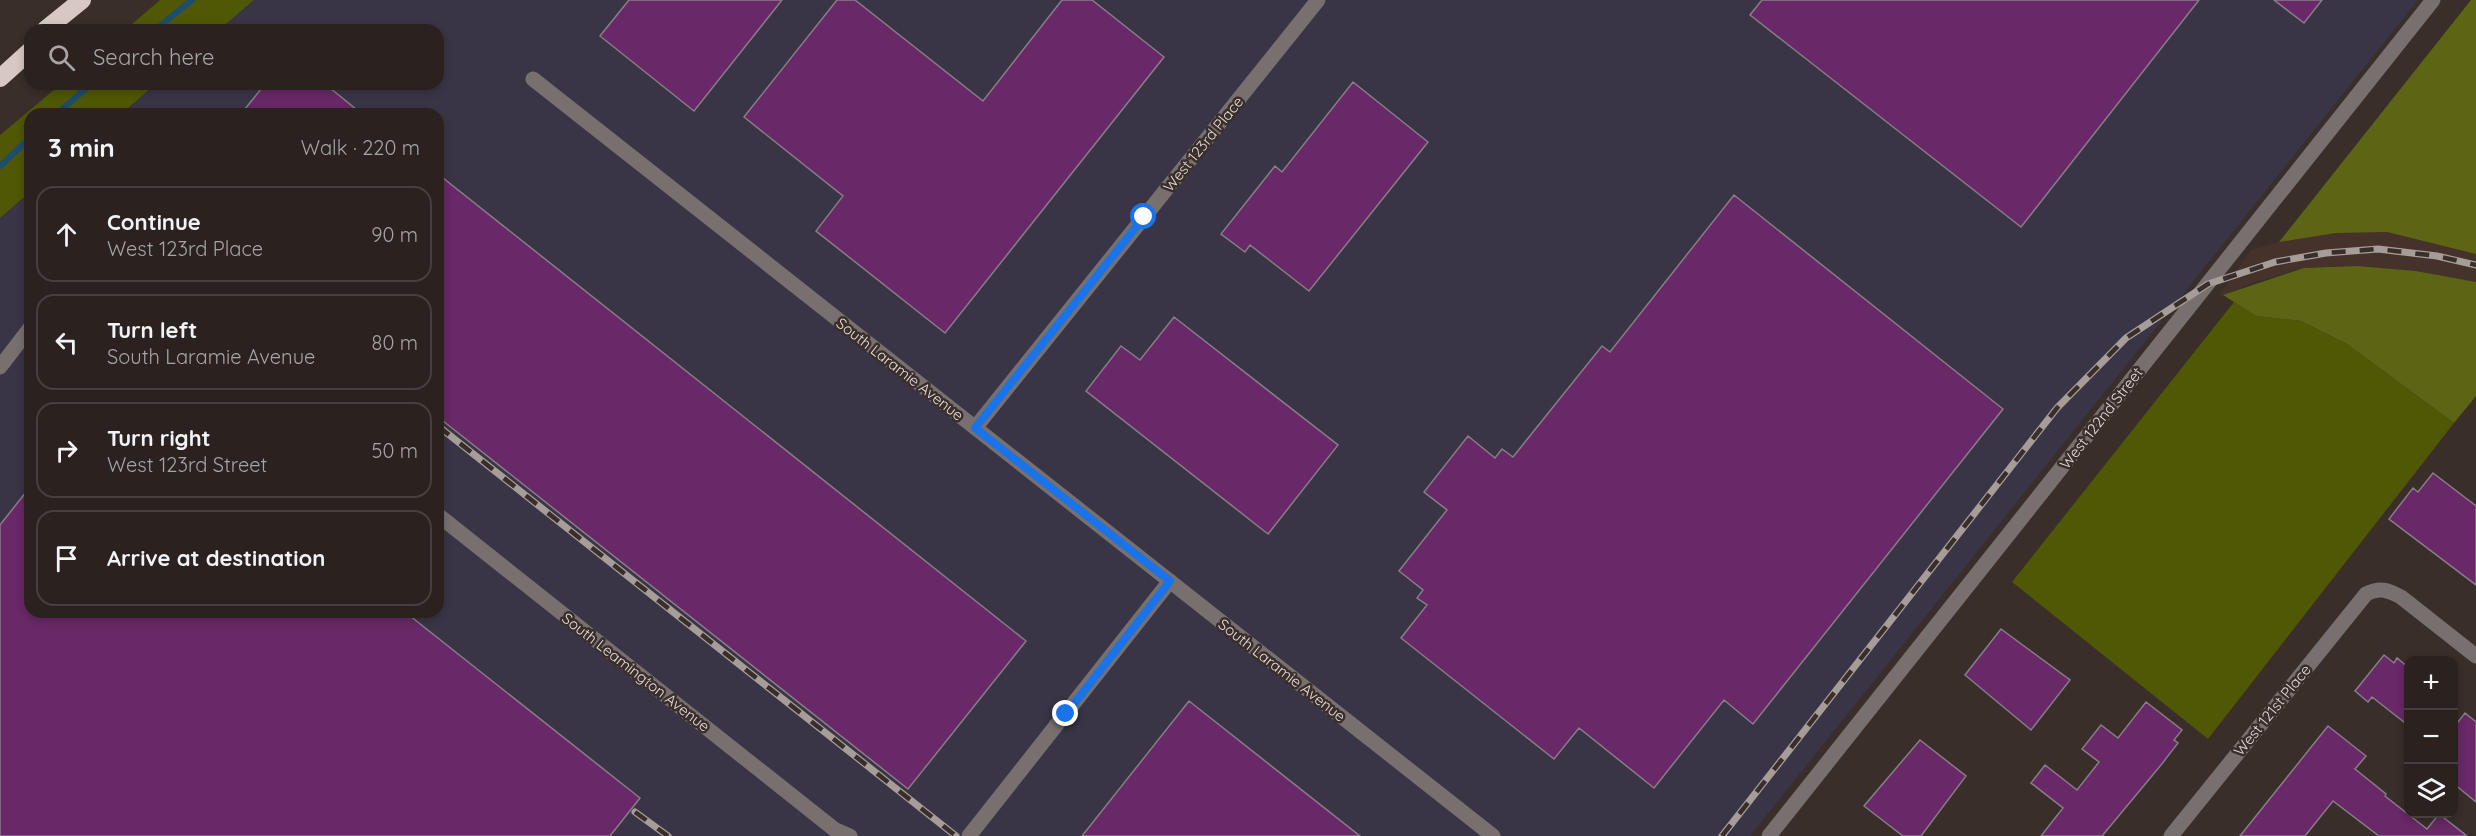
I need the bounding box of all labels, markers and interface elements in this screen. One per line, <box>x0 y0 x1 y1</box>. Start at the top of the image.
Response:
search box <box>24 24 444 90</box>
icon: search <box>45 41 78 74</box>
text: Search here <box>93 43 214 71</box>
street label: West 123rd Place <box>1159 93 1247 195</box>
text: 3 min <box>48 131 115 164</box>
text: Walk · 220 m <box>301 135 420 160</box>
route start <box>1130 203 1156 229</box>
text: Continue <box>107 208 201 236</box>
icon: ahead <box>50 218 83 251</box>
text: 90 m <box>371 222 418 247</box>
text: West 123rd Place <box>107 236 263 261</box>
street label: South Laramie Avenue <box>833 313 967 425</box>
text: Turn left <box>107 316 197 344</box>
icon: left <box>50 326 83 359</box>
text: 80 m <box>372 330 418 355</box>
text: South Laramie Avenue <box>107 344 315 369</box>
street label: West 122nd Street <box>2055 363 2147 473</box>
text: Turn right <box>107 424 211 452</box>
icon: right <box>50 434 83 467</box>
text: 50 m <box>372 438 418 463</box>
text: West 123rd Street <box>107 452 267 477</box>
icon: arrive <box>50 542 83 575</box>
text: Arrive at destination <box>107 544 325 572</box>
street label: South Leamington Avenue <box>558 608 714 736</box>
street label: South Laramie Avenue <box>1215 614 1349 726</box>
map controls <box>2404 656 2458 818</box>
button: + <box>2404 656 2458 710</box>
street label: West 121st Place <box>2229 660 2315 760</box>
route end <box>1052 700 1078 726</box>
button: − <box>2404 710 2458 764</box>
button: layers <box>2404 764 2458 818</box>

